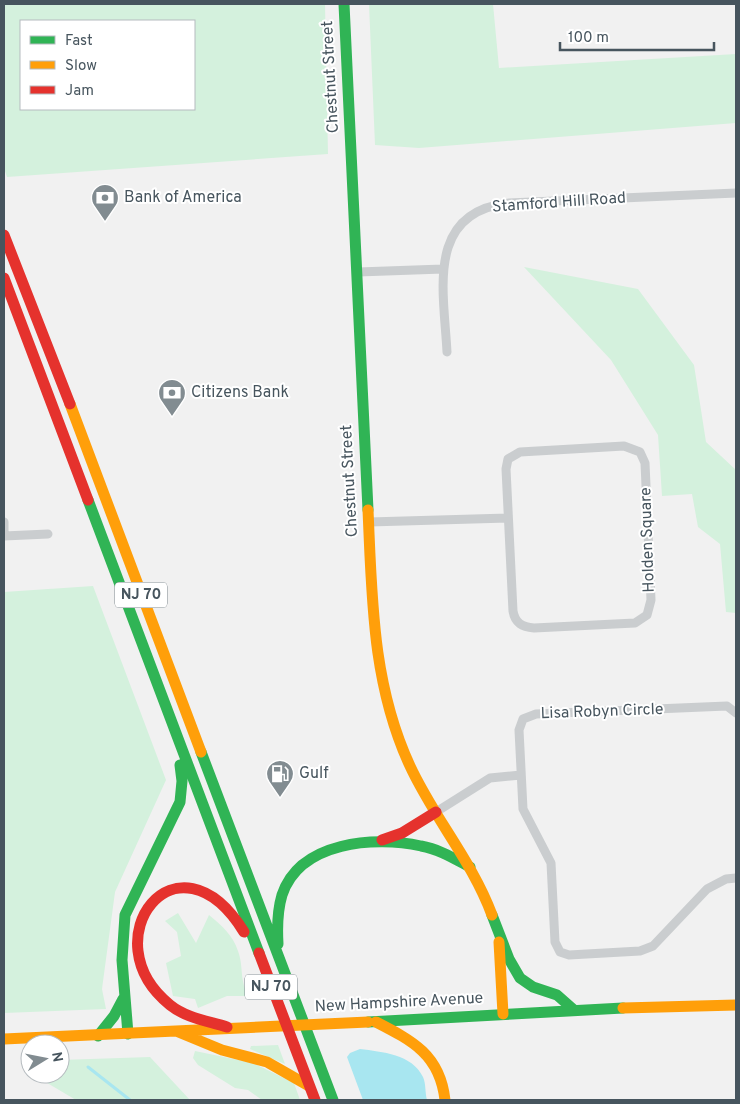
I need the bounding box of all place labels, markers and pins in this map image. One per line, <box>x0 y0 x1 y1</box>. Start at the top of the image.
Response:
bank icon: Bank of America <box>90 183 120 222</box>
place label: Bank of America <box>124 188 242 208</box>
bank icon: Citizens Bank <box>157 378 187 417</box>
place label: Citizens Bank <box>191 383 289 403</box>
fuel station icon: Gulf <box>265 759 295 798</box>
place label: Gulf <box>299 764 329 784</box>

